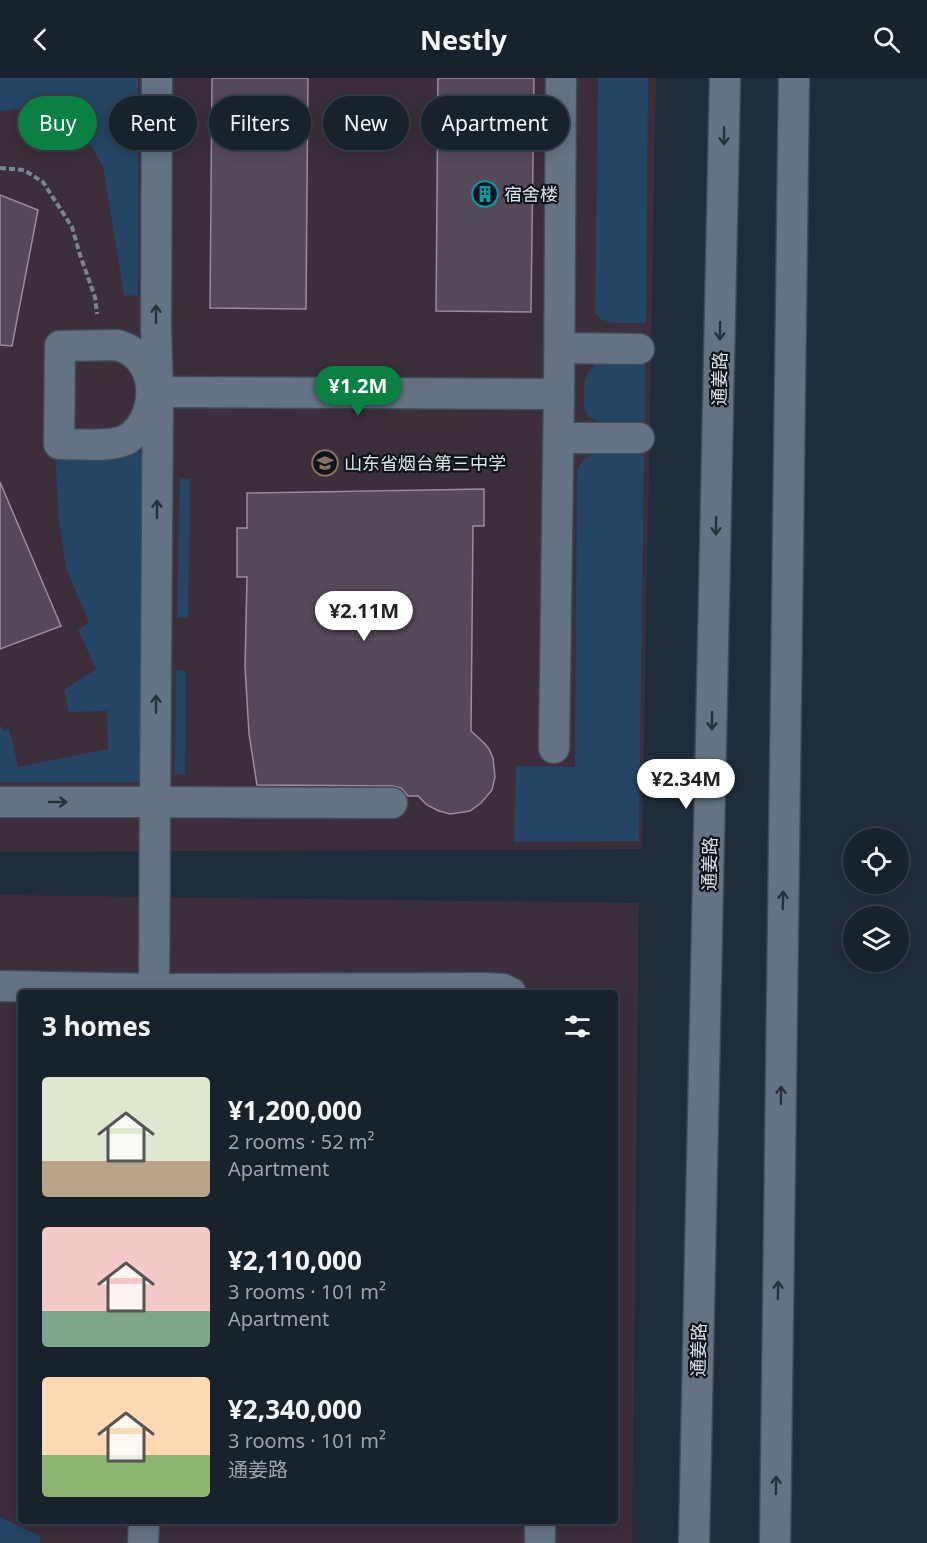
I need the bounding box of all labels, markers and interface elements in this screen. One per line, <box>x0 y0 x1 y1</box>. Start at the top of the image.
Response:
text: Nestly <box>420 21 507 58</box>
icon: back <box>24 23 57 56</box>
icon: search <box>870 23 903 56</box>
chip: Buy <box>18 96 97 150</box>
chip: Rent <box>109 96 197 150</box>
chip: Filters <box>209 96 311 150</box>
chip: New <box>323 96 409 150</box>
chip: Apartment <box>421 96 569 150</box>
one-way arrow <box>718 126 730 146</box>
building icon: 宿舍楼 <box>470 179 500 209</box>
place label: 宿舍楼 <box>504 182 558 206</box>
one-way arrow <box>150 304 162 324</box>
one-way arrow <box>714 321 726 341</box>
street label: 通姜路 <box>707 352 731 406</box>
pin: ¥1.2M <box>316 366 400 417</box>
text: ¥1.2M <box>329 372 387 399</box>
school or university icon: 山东省烟台第三中学 <box>310 448 340 478</box>
place label: 山东省烟台第三中学 <box>344 451 506 475</box>
one-way arrow <box>151 499 163 519</box>
one-way arrow <box>710 516 722 536</box>
pin: ¥2.11M <box>315 591 413 642</box>
text: ¥2.11M <box>329 597 399 624</box>
one-way arrow <box>150 694 162 714</box>
one-way arrow <box>706 711 717 731</box>
pin: ¥2.34M <box>637 759 735 810</box>
text: ¥2.34M <box>651 765 721 792</box>
one-way arrow <box>48 796 68 808</box>
map controls <box>843 828 909 972</box>
button: locate <box>843 828 909 894</box>
street label: 通姜路 <box>697 837 721 891</box>
one-way arrow <box>778 890 789 910</box>
button: layers <box>843 906 909 972</box>
text: 3 homes <box>42 1008 151 1044</box>
icon: filters <box>561 1010 594 1043</box>
one-way arrow <box>775 1085 787 1105</box>
text: ¥1,200,000 <box>228 1092 362 1128</box>
icon: home <box>90 1101 162 1173</box>
text: 2 rooms · 52 m² <box>228 1128 375 1155</box>
text: Apartment <box>228 1155 329 1182</box>
text: ¥2,110,000 <box>228 1242 362 1278</box>
icon: home <box>90 1251 162 1323</box>
text: 3 rooms · 101 m² <box>228 1278 386 1305</box>
one-way arrow <box>772 1280 784 1300</box>
text: Apartment <box>228 1305 329 1332</box>
street label: 通姜路 <box>686 1323 710 1377</box>
text: ¥2,340,000 <box>228 1391 362 1427</box>
icon: home <box>90 1401 162 1473</box>
text: 3 rooms · 101 m² <box>228 1427 386 1454</box>
text: 通姜路 <box>228 1456 288 1483</box>
one-way arrow <box>770 1475 782 1495</box>

